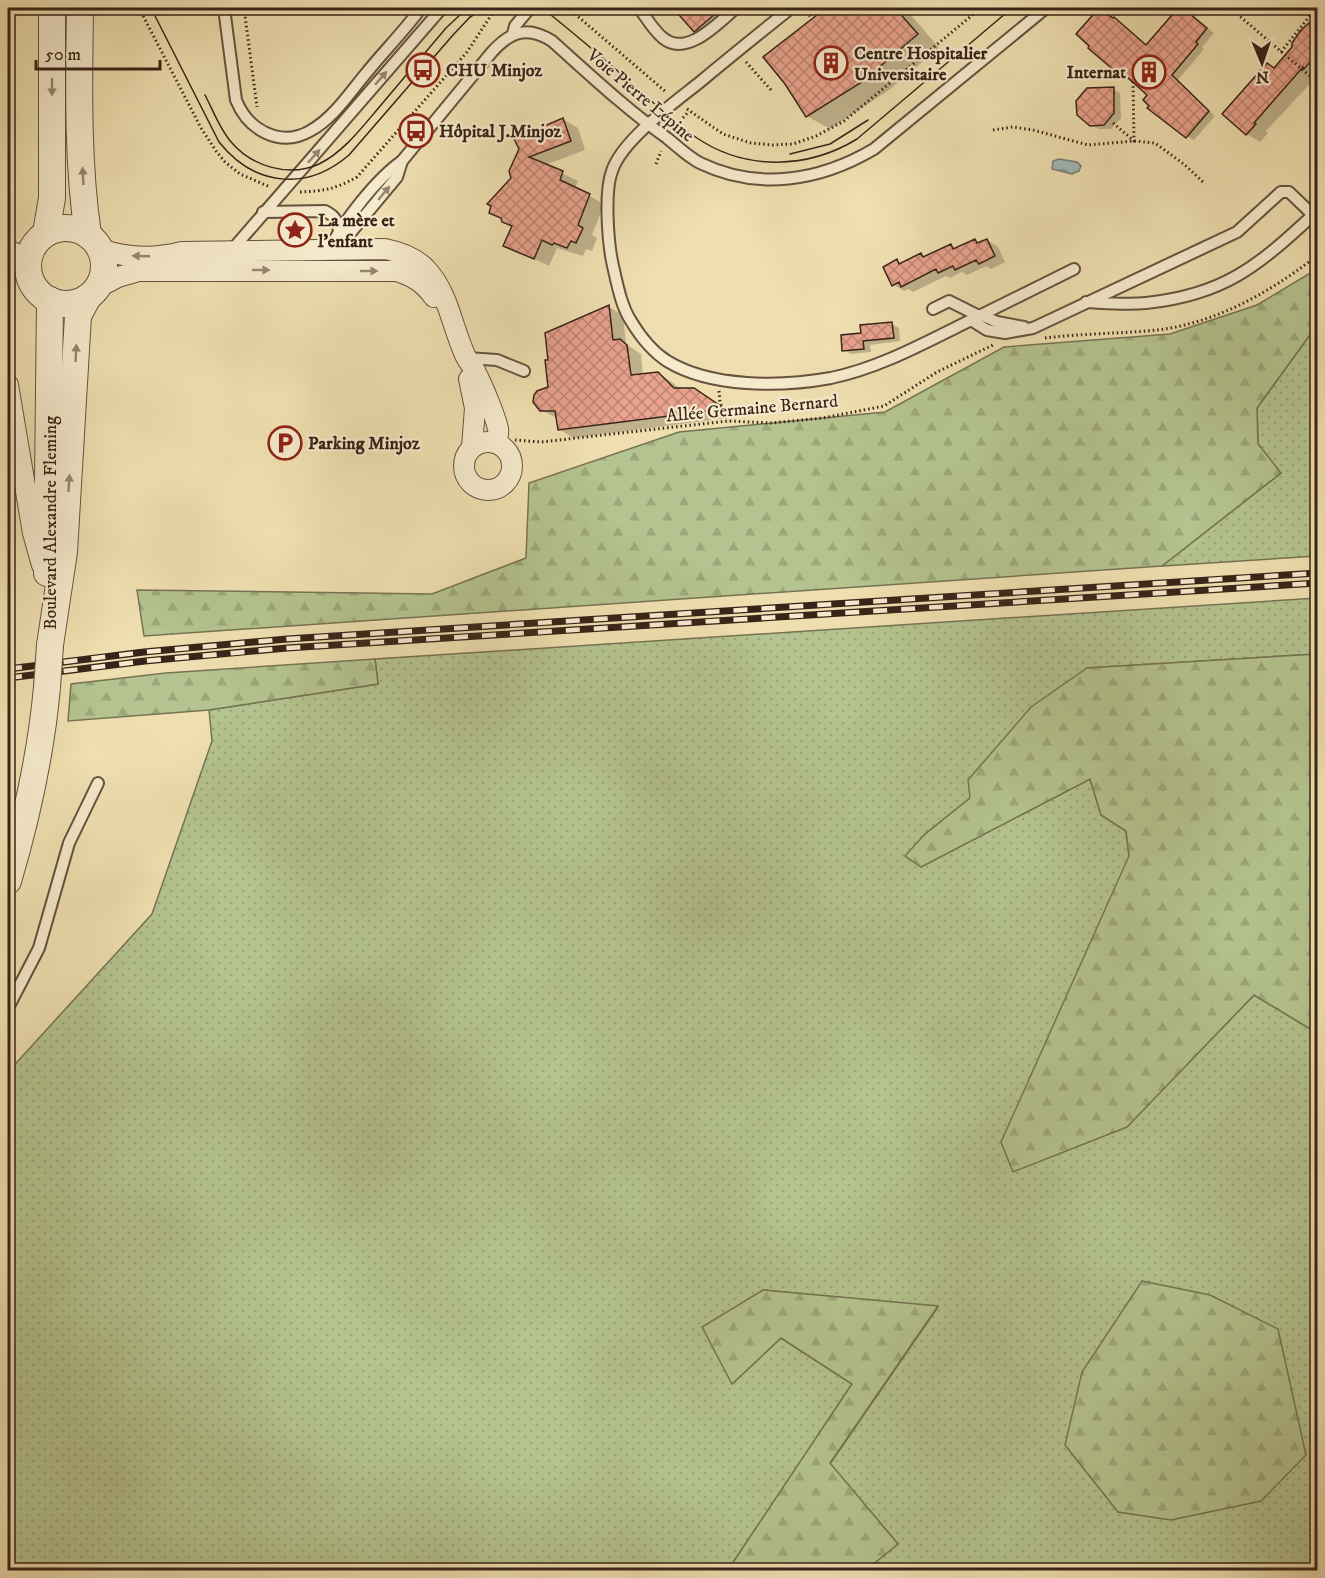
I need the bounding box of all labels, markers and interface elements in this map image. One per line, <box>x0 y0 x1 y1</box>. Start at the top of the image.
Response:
scale bar <box>36 33 160 71</box>
north arrow <box>1232 33 1292 93</box>
place label: Centre Hospitalier Universitaire <box>854 43 988 86</box>
text: 50 m <box>45 44 81 66</box>
street label: Voie Pierre Lépine <box>581 44 698 147</box>
building icon: Centre Hospitalier Universitaire <box>813 45 849 81</box>
bus stop icon: CHU Minjoz <box>405 52 441 88</box>
building icon: Internat <box>1131 54 1167 90</box>
place label: CHU Minjoz <box>446 60 542 82</box>
place label: Internat <box>1067 62 1126 84</box>
text: N <box>1256 67 1269 87</box>
one-way arrow <box>374 71 387 86</box>
one-way arrow <box>47 77 57 96</box>
bus stop icon: Hôpital J.Minjoz <box>398 113 434 149</box>
place label: Hôpital J.Minjoz <box>439 121 562 143</box>
one-way arrow <box>307 149 321 164</box>
one-way arrow <box>78 167 87 186</box>
one-way arrow <box>377 185 390 201</box>
place label: La mère et l'enfant <box>317 210 395 253</box>
place icon: La mère et l'enfant <box>277 212 313 248</box>
one-way arrow <box>132 251 151 261</box>
one-way arrow <box>252 265 271 275</box>
one-way arrow <box>360 266 379 276</box>
one-way arrow <box>72 343 81 362</box>
street label: Allée Germaine Bernard <box>665 391 839 427</box>
street label: Boulevard Alexandre Fleming <box>40 416 62 630</box>
parking icon: Parking Minjoz <box>267 425 303 461</box>
place label: Parking Minjoz <box>308 433 420 455</box>
one-way arrow <box>64 473 74 492</box>

